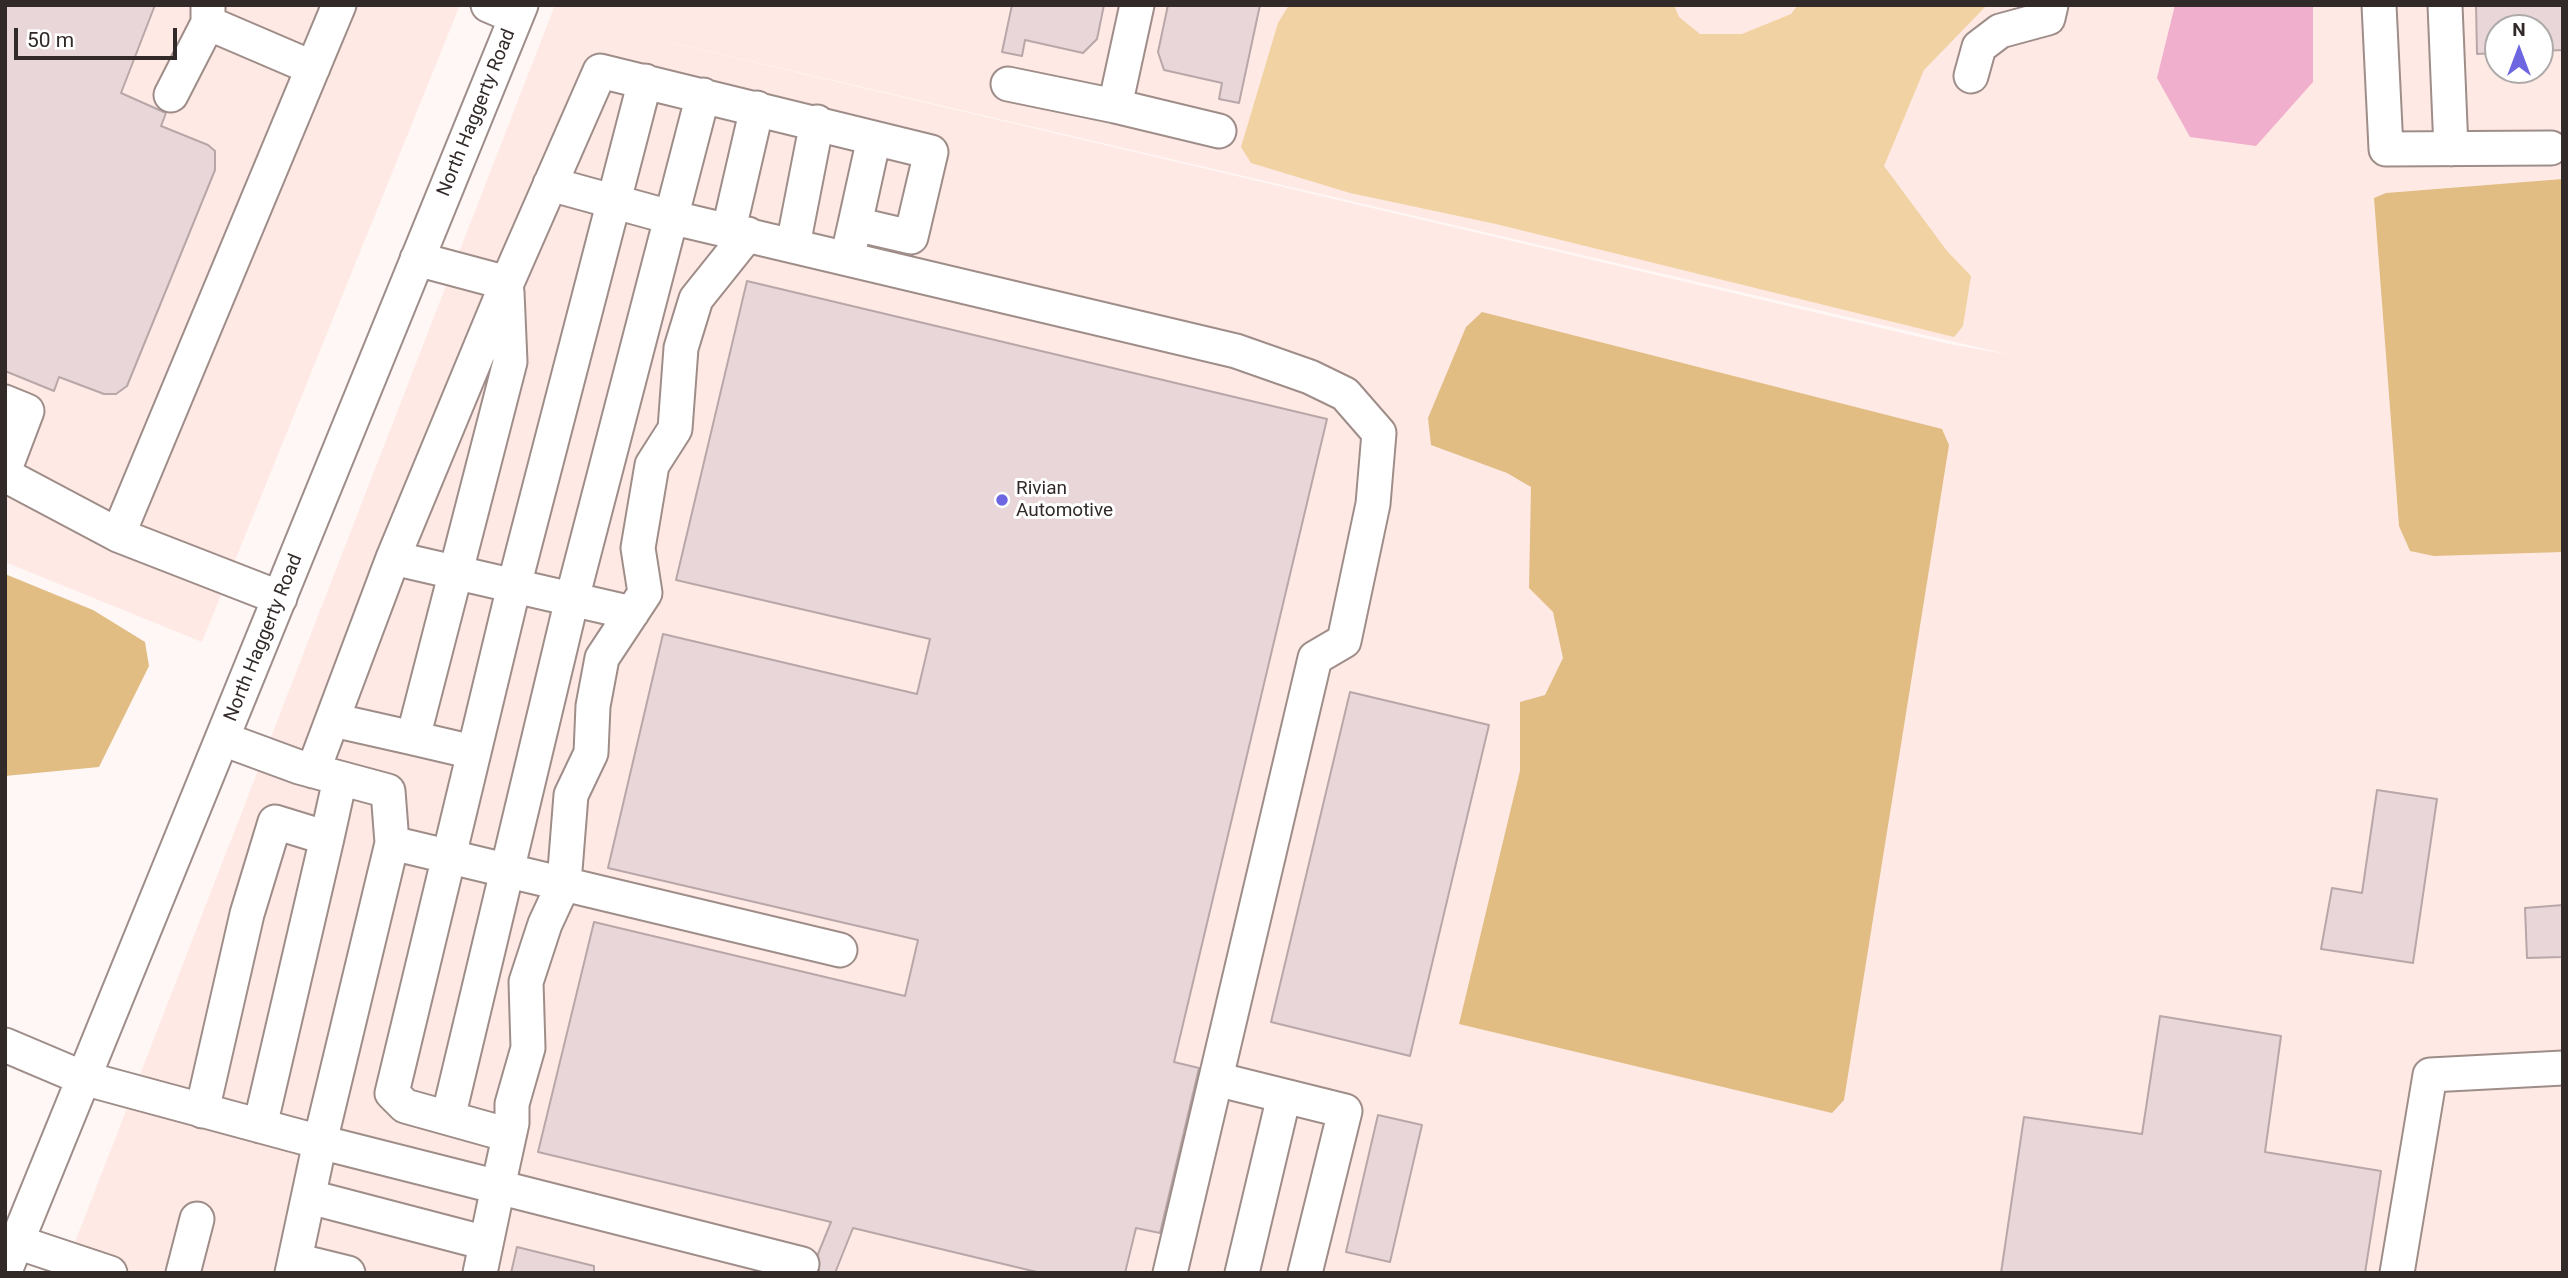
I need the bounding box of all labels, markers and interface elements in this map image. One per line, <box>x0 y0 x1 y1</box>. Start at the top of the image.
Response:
scale bar <box>18 14 180 58</box>
north arrow <box>2484 14 2554 84</box>
text: N <box>2512 18 2526 41</box>
street label: North Haggerty Road <box>433 26 521 200</box>
text: 50 m <box>27 28 74 52</box>
place label: Rivian Automotive <box>1016 478 1113 522</box>
marker: Rivian Automotive <box>994 492 1010 508</box>
street label: North Haggerty Road <box>220 551 308 725</box>

